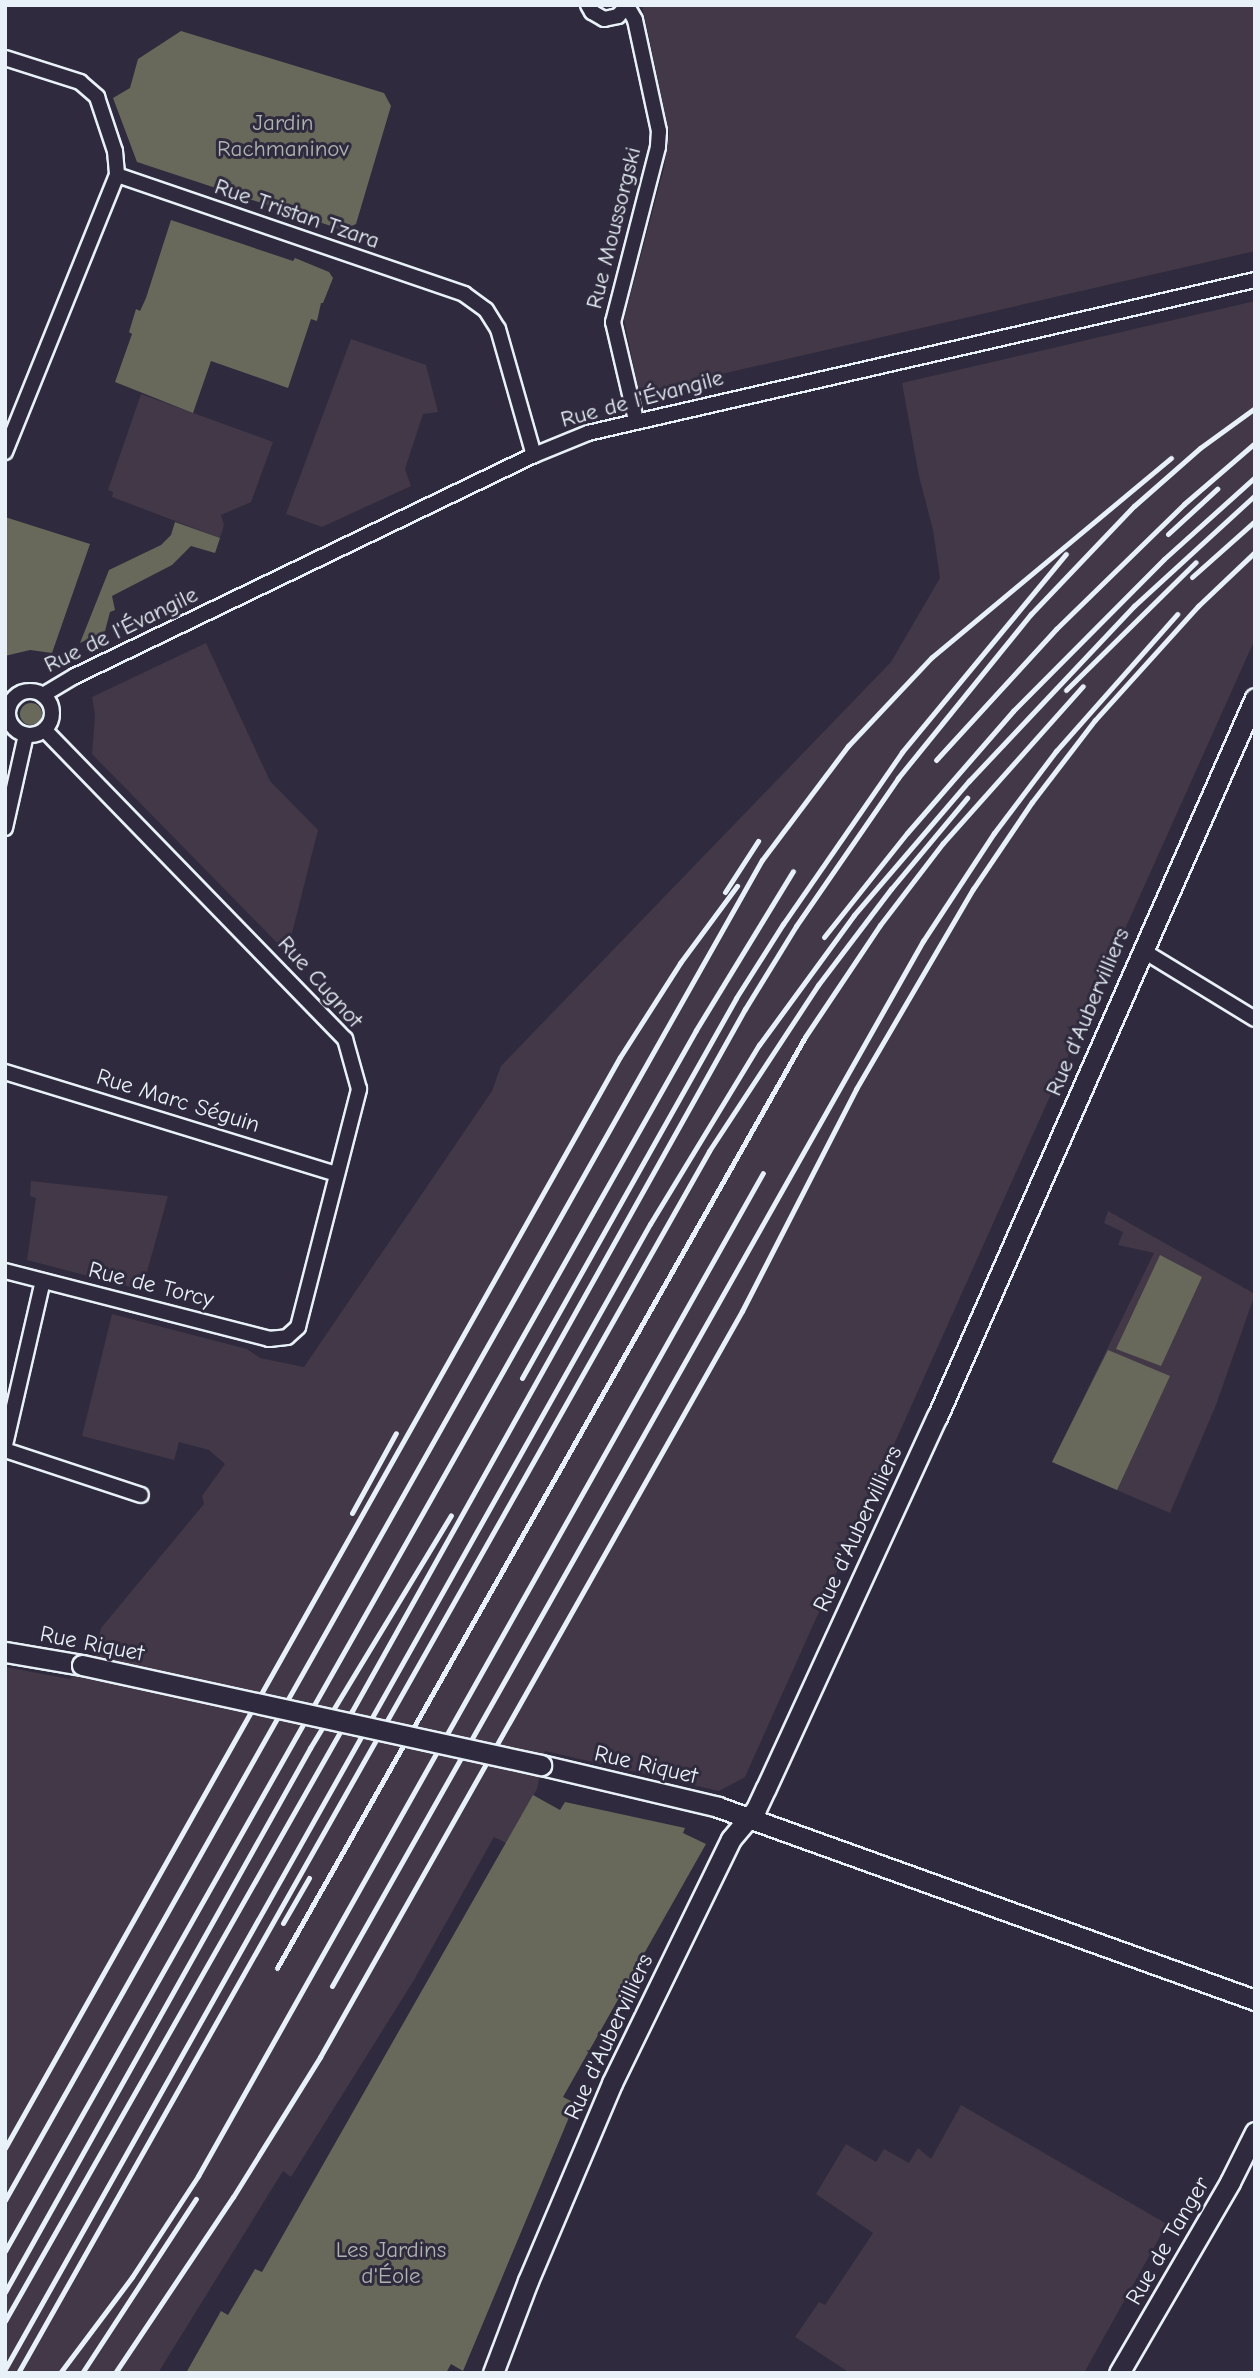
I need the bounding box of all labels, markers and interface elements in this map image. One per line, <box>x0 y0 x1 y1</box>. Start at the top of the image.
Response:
park label: Jardin Rachmaninov <box>217 109 349 163</box>
street label: Rue Moussorgski <box>581 144 647 312</box>
street label: Rue Tristan Tzara <box>211 173 383 255</box>
street label: Rue de l'Évangile <box>558 364 726 434</box>
street label: Rue de l'Évangile <box>40 581 202 679</box>
street label: Rue d'Aubervilliers <box>1040 924 1136 1100</box>
street label: Rue Cugnot <box>272 930 368 1034</box>
street label: Rue Marc Séguin <box>93 1063 263 1139</box>
street label: Rue de Torcy <box>86 1256 216 1314</box>
street label: Rue d'Aubervilliers <box>808 1442 908 1616</box>
street label: Rue Riquet <box>38 1620 146 1668</box>
street label: Rue Riquet <box>592 1740 700 1790</box>
street label: Rue d'Aubervilliers <box>559 1950 659 2124</box>
street label: Rue de Tanger <box>1120 2172 1216 2310</box>
park label: Les Jardins d'Éole <box>336 2236 446 2290</box>

